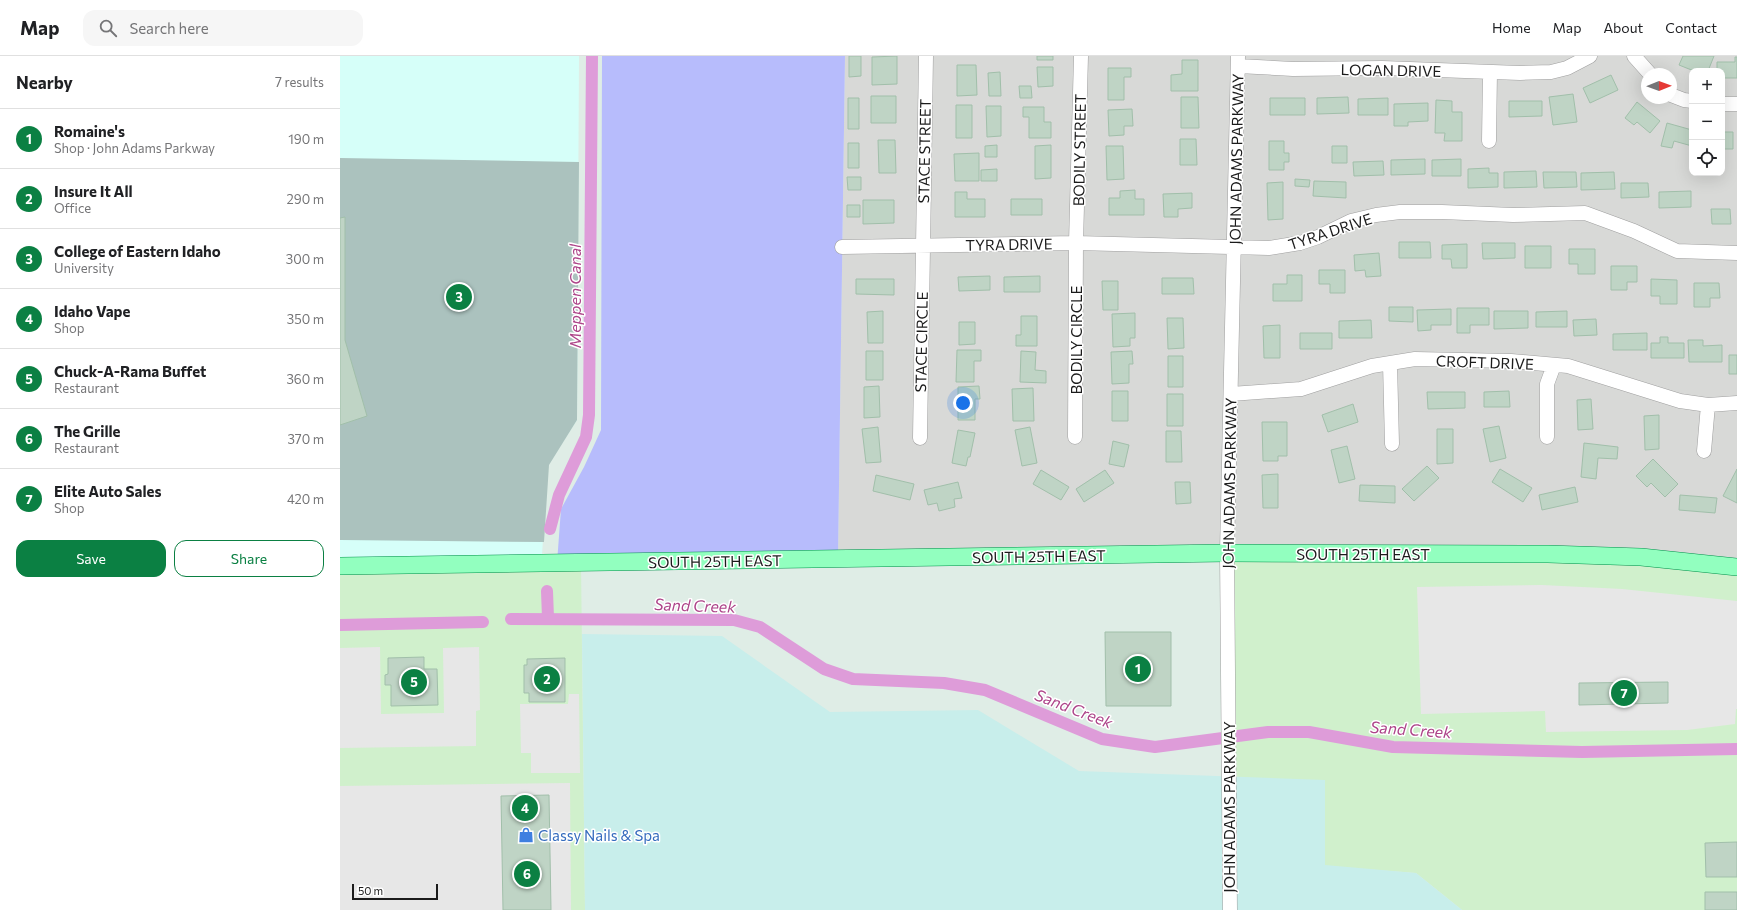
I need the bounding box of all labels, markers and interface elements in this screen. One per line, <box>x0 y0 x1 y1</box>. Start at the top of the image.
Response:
search box <box>83 10 363 46</box>
text: Map <box>20 16 59 39</box>
icon: search <box>97 17 119 39</box>
text: Search here <box>129 19 209 37</box>
text: Home <box>1492 19 1531 36</box>
text: Map <box>1553 19 1581 36</box>
text: About <box>1603 19 1643 36</box>
text: Contact <box>1665 19 1717 36</box>
street label: LOGAN DRIVE <box>1341 60 1442 80</box>
north arrow <box>1641 68 1677 104</box>
map controls <box>1689 68 1725 176</box>
button: + <box>1689 68 1725 104</box>
text: Nearby <box>16 72 73 93</box>
street label: JOHN ADAMS PARKWAY <box>1226 73 1246 245</box>
text: 7 results <box>275 74 324 90</box>
street label: BODILY STREET <box>1069 93 1089 206</box>
street label: STACE STREET <box>914 98 934 203</box>
button: − <box>1689 104 1725 140</box>
text: Romaine's <box>54 122 125 140</box>
text: 1 <box>26 131 32 147</box>
text: 190 m <box>288 131 324 147</box>
text: Shop · John Adams Parkway <box>54 140 215 156</box>
button: locate <box>1689 140 1725 176</box>
text: Insure It All <box>54 182 133 200</box>
text: 2 <box>25 191 33 207</box>
text: 290 m <box>287 191 324 207</box>
text: Office <box>54 200 91 216</box>
street label: TYRA DRIVE <box>1286 209 1374 253</box>
street label: TYRA DRIVE <box>965 234 1053 254</box>
text: College of Eastern Idaho <box>54 242 221 260</box>
water label: Meppen Canal <box>565 243 584 348</box>
text: 3 <box>25 251 33 267</box>
text: 300 m <box>286 251 324 267</box>
text: University <box>54 260 114 276</box>
pin: 3 <box>446 282 472 312</box>
street label: BODILY CIRCLE <box>1067 285 1085 394</box>
street label: STACE CIRCLE <box>911 291 931 393</box>
text: Idaho Vape <box>54 302 130 320</box>
text: 4 <box>25 311 33 327</box>
text: 350 m <box>287 311 324 327</box>
text: Shop <box>54 320 85 336</box>
street label: CROFT DRIVE <box>1436 351 1534 373</box>
text: Chuck-A-Rama Buffet <box>54 362 206 380</box>
text: 5 <box>25 371 33 387</box>
text: 360 m <box>286 371 324 387</box>
text: Restaurant <box>54 380 119 396</box>
your location <box>953 393 973 413</box>
street label: JOHN ADAMS PARKWAY <box>1219 397 1239 569</box>
text: The Grille <box>54 422 121 440</box>
text: 6 <box>25 431 33 447</box>
text: 370 m <box>287 431 324 447</box>
text: Restaurant <box>54 440 119 456</box>
text: Elite Auto Sales <box>54 482 161 500</box>
text: 7 <box>25 491 33 507</box>
text: 420 m <box>287 491 324 507</box>
text: Shop <box>54 500 85 516</box>
button: Save <box>16 540 166 577</box>
button: Share <box>174 540 324 577</box>
street label: SOUTH 25TH EAST <box>1296 545 1430 563</box>
street label: SOUTH 25TH EAST <box>972 546 1106 566</box>
street label: SOUTH 25TH EAST <box>648 551 782 571</box>
water label: Sand Creek <box>654 594 737 616</box>
pin: 1 <box>1125 654 1151 684</box>
pin: 2 <box>534 664 560 694</box>
pin: 5 <box>401 667 427 697</box>
pin: 7 <box>1611 678 1637 708</box>
water label: Sand Creek <box>1032 684 1116 732</box>
water label: Sand Creek <box>1370 717 1453 741</box>
street label: JOHN ADAMS PARKWAY <box>1220 721 1238 893</box>
pin: 4 <box>512 793 538 823</box>
shop icon: Classy Nails & Spa <box>517 826 535 844</box>
place label: Classy Nails & Spa <box>538 826 660 844</box>
pin: 6 <box>514 859 540 889</box>
scale bar <box>352 882 438 901</box>
text: 50 m <box>358 884 383 897</box>

